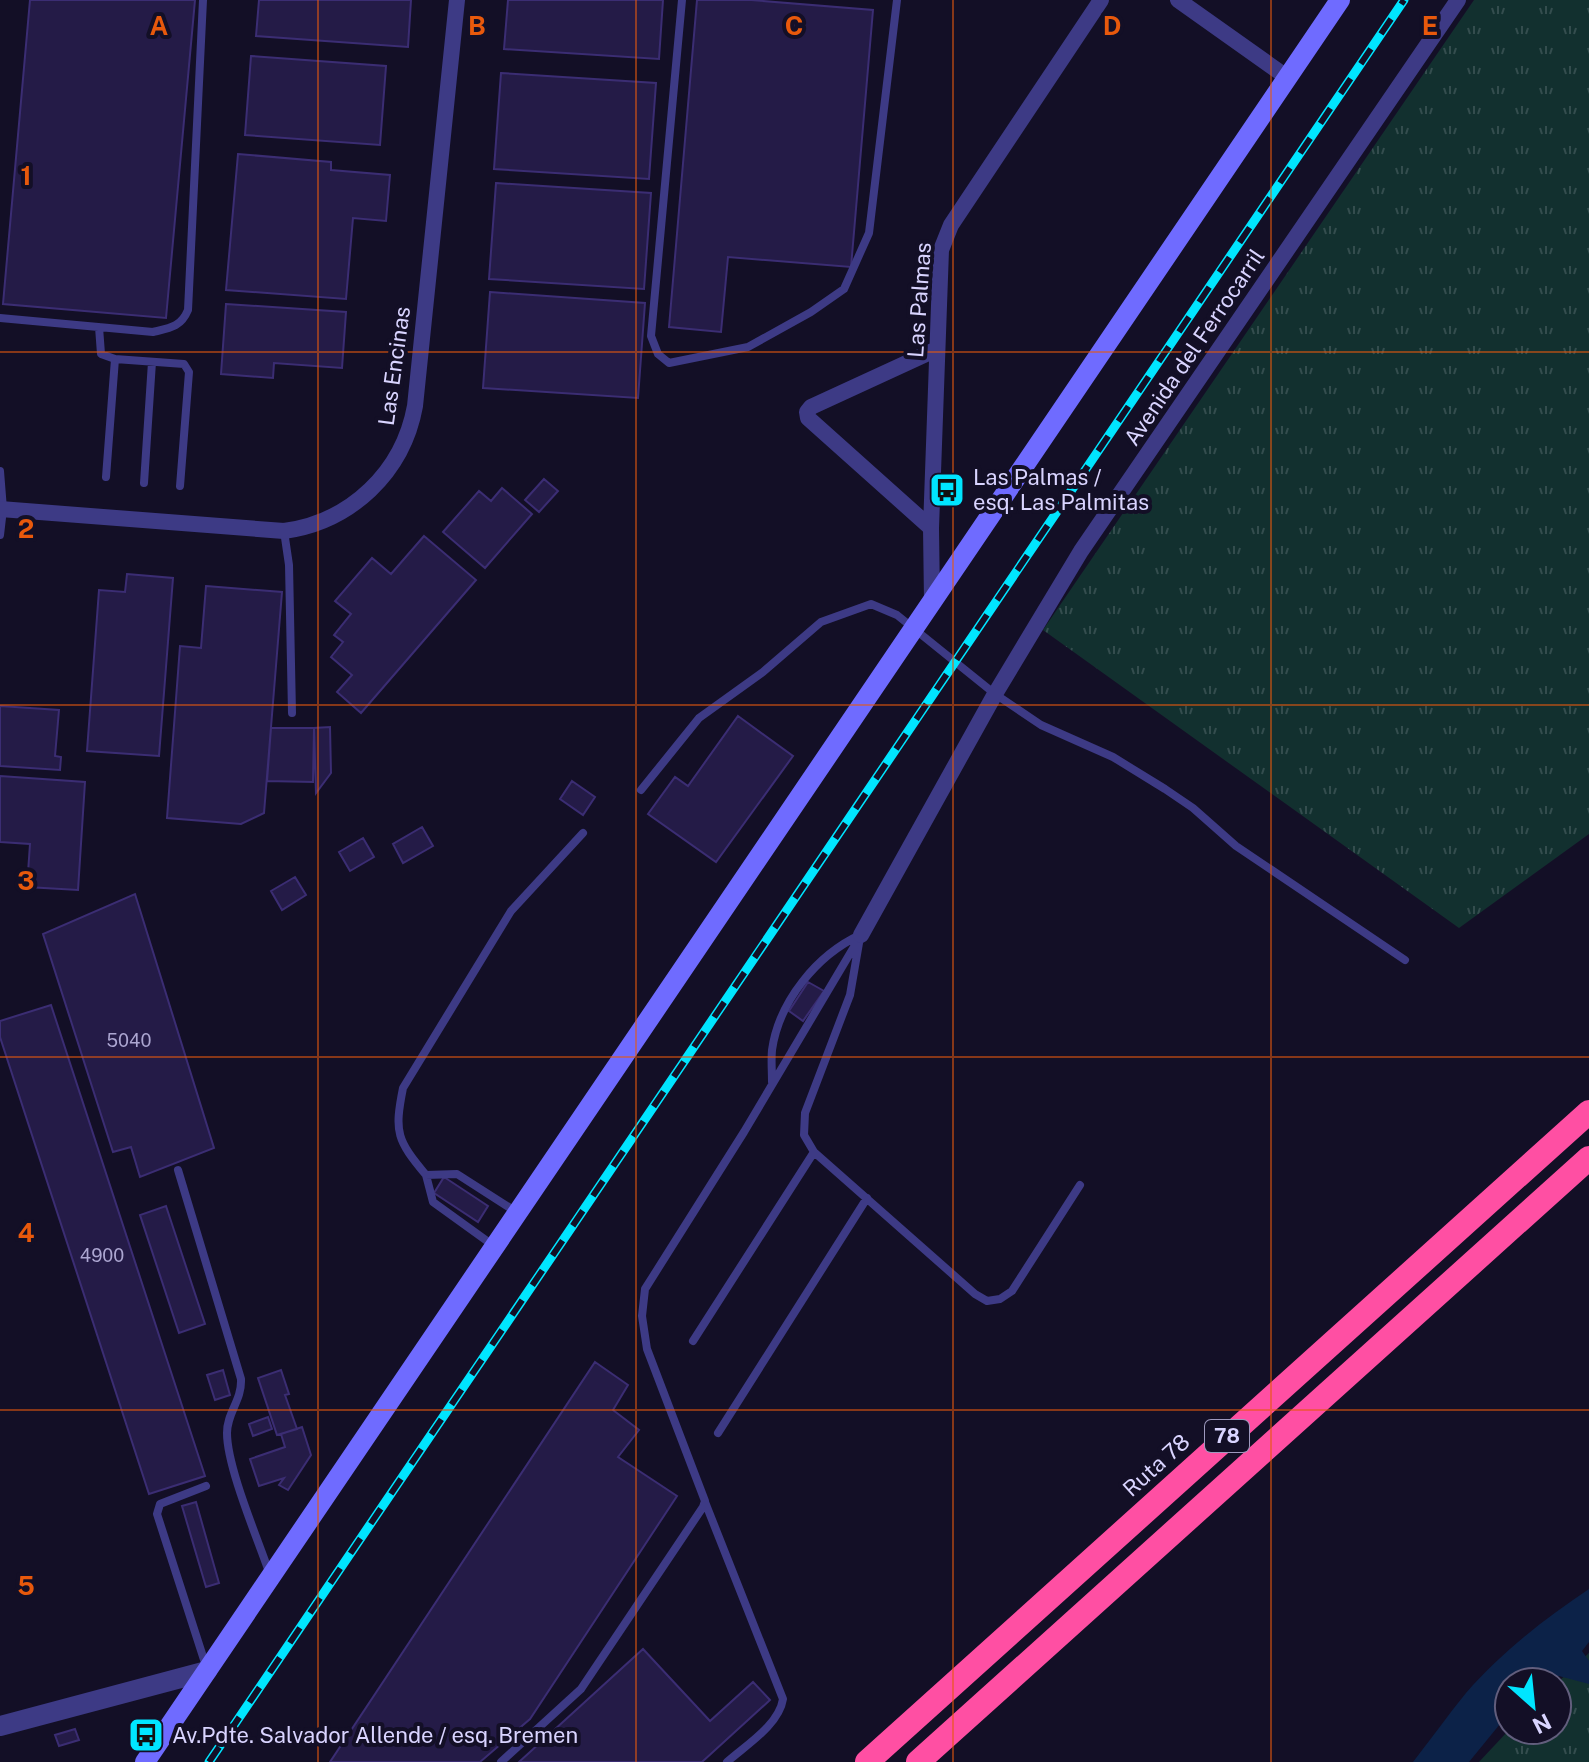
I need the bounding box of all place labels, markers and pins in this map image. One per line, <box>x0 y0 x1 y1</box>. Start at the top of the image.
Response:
place label: Las Palmas / esq. Las Palmitas <box>973 464 1149 515</box>
bus stop icon: Las Palmas / esq. Las Palmitas <box>928 471 966 509</box>
bus stop icon: Av.Pdte. Salvador Allende / esq. Bremen <box>127 1716 165 1754</box>
place label: Av.Pdte. Salvador Allende / esq. Bremen <box>172 1722 578 1748</box>

